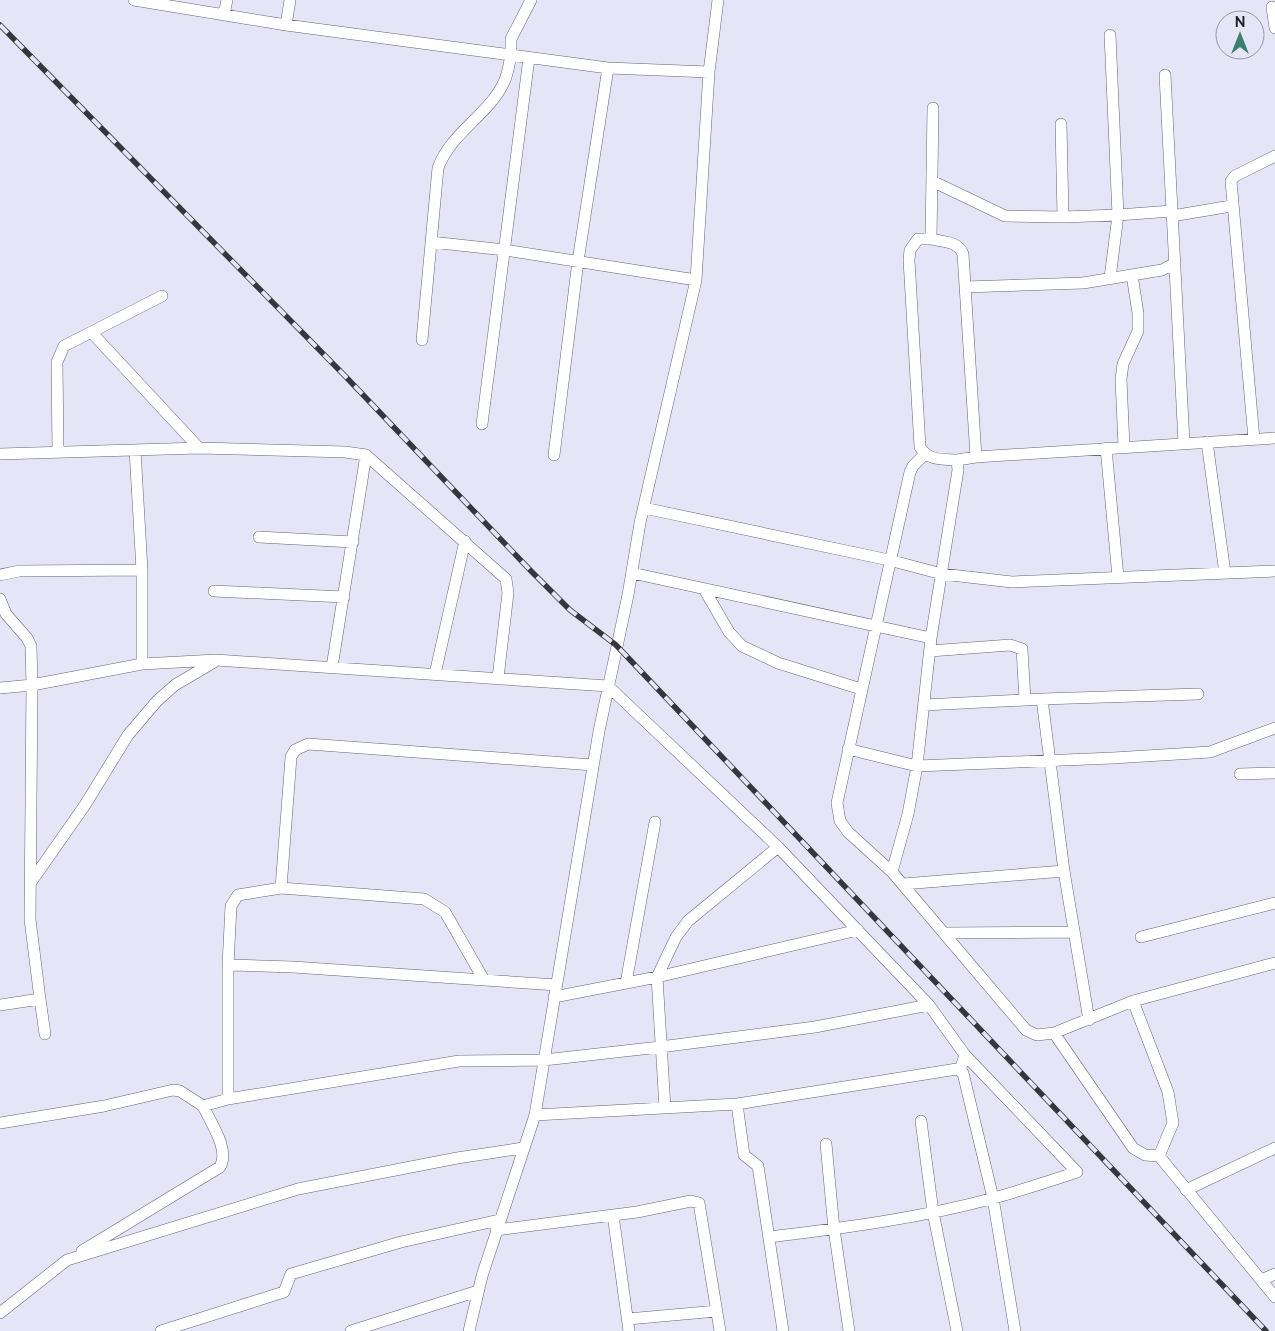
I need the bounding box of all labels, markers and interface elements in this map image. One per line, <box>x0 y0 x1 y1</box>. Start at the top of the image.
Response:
north arrow <box>1215 10 1265 60</box>
text: N <box>1235 14 1245 30</box>

